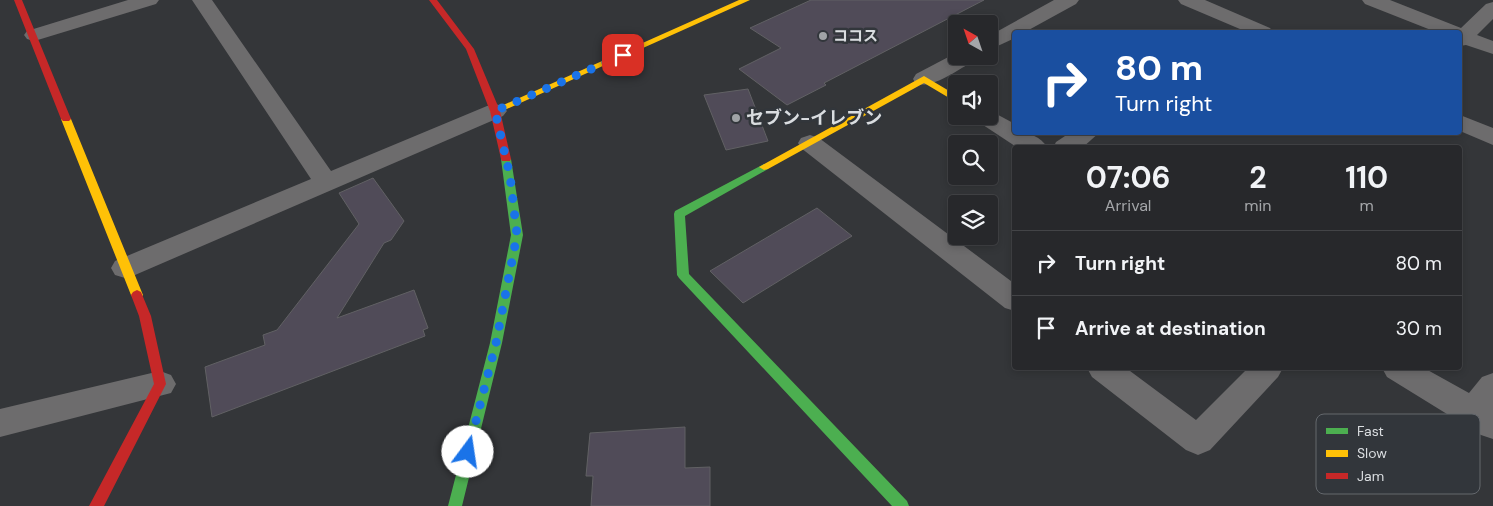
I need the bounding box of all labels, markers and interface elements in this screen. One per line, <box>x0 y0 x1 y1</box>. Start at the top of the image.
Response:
north arrow <box>948 15 998 65</box>
map controls <box>948 15 998 245</box>
place label: ココス <box>833 26 878 46</box>
marker: ココス <box>817 30 829 42</box>
pin <box>602 34 644 76</box>
icon: arrive <box>609 41 637 69</box>
text: 80 m <box>1115 45 1203 91</box>
icon: right <box>1032 50 1097 115</box>
button: sound <box>948 75 998 125</box>
text: Turn right <box>1115 89 1212 118</box>
place label: セブン-イレブン <box>746 106 882 130</box>
marker: セブン-イレブン <box>730 112 742 124</box>
button: search <box>948 135 998 185</box>
text: 07:06 <box>1086 158 1171 197</box>
text: 2 <box>1249 158 1267 197</box>
text: 110 <box>1345 158 1388 197</box>
button: layers <box>948 195 998 245</box>
text: Arrival <box>1105 195 1151 216</box>
text: min <box>1244 195 1272 216</box>
text: m <box>1360 195 1374 216</box>
icon: right <box>1032 249 1060 277</box>
text: Turn right <box>1075 251 1165 276</box>
text: 80 m <box>1395 251 1442 276</box>
icon: arrive <box>1032 314 1060 342</box>
text: Arrive at destination <box>1075 316 1266 341</box>
text: 30 m <box>1396 316 1442 341</box>
legend <box>1316 414 1480 494</box>
text: Fast <box>1357 422 1384 440</box>
position arrow <box>441 425 493 477</box>
text: Slow <box>1357 444 1387 462</box>
text: Jam <box>1357 467 1384 485</box>

